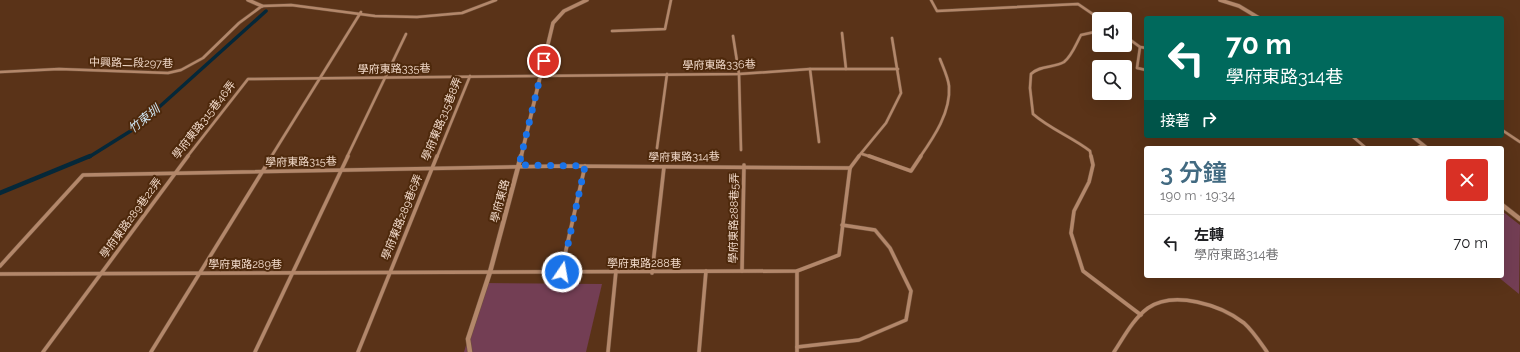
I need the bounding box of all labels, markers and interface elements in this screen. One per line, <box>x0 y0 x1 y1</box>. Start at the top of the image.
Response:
map controls <box>1092 12 1132 100</box>
button: sound <box>1092 12 1132 52</box>
text: 70 m <box>1226 28 1292 61</box>
icon: left <box>1160 32 1212 84</box>
pin <box>527 44 561 78</box>
icon: arrive <box>533 50 555 72</box>
street label: 中興路二段297巷 <box>89 56 173 70</box>
street label: 學府東路336巷 <box>682 58 756 72</box>
button: search <box>1092 60 1132 100</box>
street label: 學府東路335巷 <box>358 62 430 76</box>
text: 學府東路314巷 <box>1226 66 1343 87</box>
street label: 學府東路315巷8弄 <box>419 75 465 163</box>
street label: 學府東路315巷46弄 <box>170 78 238 162</box>
water label: 竹東圳 <box>126 101 164 136</box>
icon: right <box>1198 108 1220 130</box>
text: 接著 <box>1160 112 1190 130</box>
street label: 學府東路314巷 <box>648 150 720 164</box>
street label: 學府東路315巷 <box>265 155 337 169</box>
text: 3 分鐘 <box>1160 158 1227 187</box>
button: close <box>1446 159 1488 201</box>
street label: 學府東路289巷6弄 <box>379 172 425 262</box>
street label: 學府東路288巷5弄 <box>727 173 741 263</box>
street label: 學府東路289巷22弄 <box>97 175 165 261</box>
street label: 學府東路 <box>488 178 512 224</box>
text: 190 m · 19:34 <box>1160 188 1235 203</box>
text: 左轉 <box>1194 226 1224 244</box>
icon: left <box>1160 232 1182 254</box>
text: 70 m <box>1453 234 1488 252</box>
text: 學府東路314巷 <box>1194 247 1279 262</box>
position arrow <box>541 251 583 293</box>
street label: 學府東路288巷 <box>607 257 681 270</box>
street label: 學府東路289巷 <box>208 258 282 271</box>

